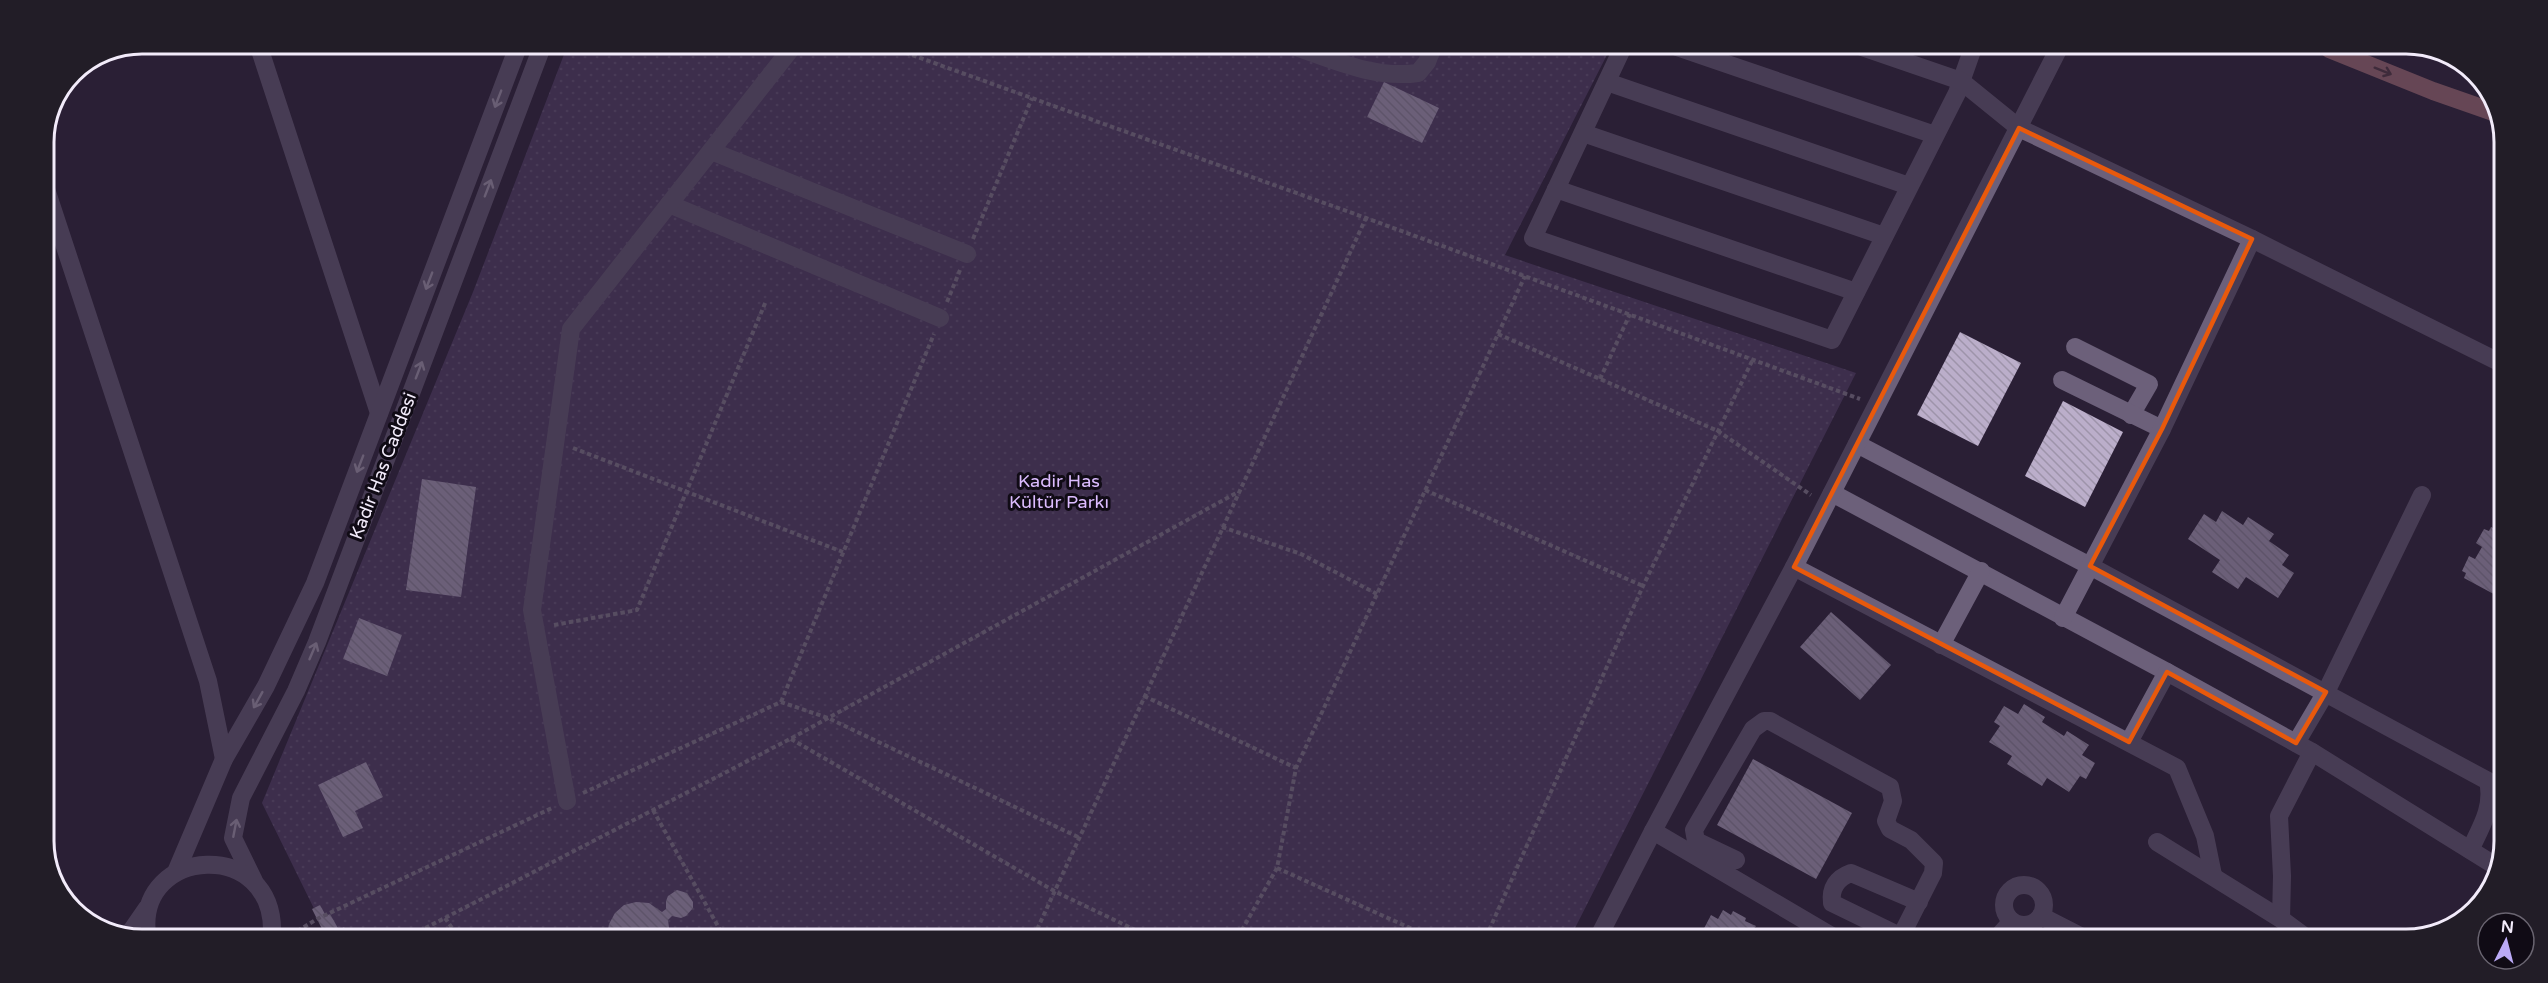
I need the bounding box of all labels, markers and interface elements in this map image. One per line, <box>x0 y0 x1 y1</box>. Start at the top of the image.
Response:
one-way arrow <box>2373 66 2392 77</box>
one-way arrow <box>492 89 503 108</box>
one-way arrow <box>484 179 495 197</box>
one-way arrow <box>423 272 434 290</box>
one-way arrow <box>414 361 425 380</box>
street label: Kadir Has Caddesi <box>345 390 421 542</box>
one-way arrow <box>354 454 365 473</box>
park label: Kadir Has Kültür Parkı <box>1009 470 1109 513</box>
one-way arrow <box>308 642 320 660</box>
one-way arrow <box>252 691 264 708</box>
one-way arrow <box>230 819 241 838</box>
north arrow <box>2476 911 2536 971</box>
text: N <box>2500 916 2515 938</box>

